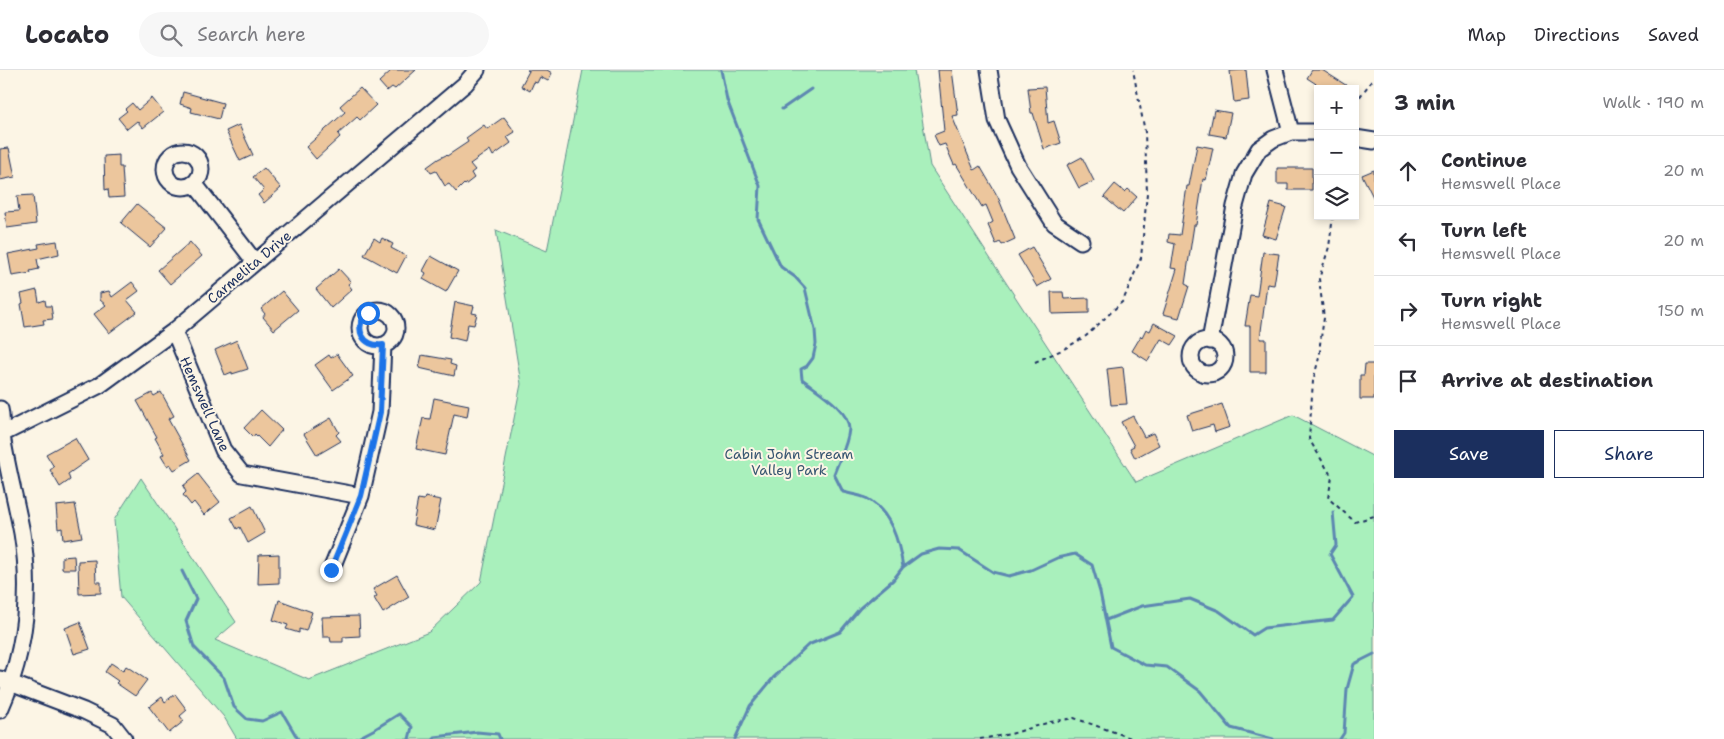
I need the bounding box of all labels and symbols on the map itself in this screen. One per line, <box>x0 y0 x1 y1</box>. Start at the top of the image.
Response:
street label: Carmelita Drive <box>203 227 295 307</box>
route start <box>357 302 380 325</box>
street label: Hemswell Lane <box>176 354 234 454</box>
park label: Cabin John Stream Valley Park <box>725 445 853 479</box>
route end <box>320 559 343 582</box>

